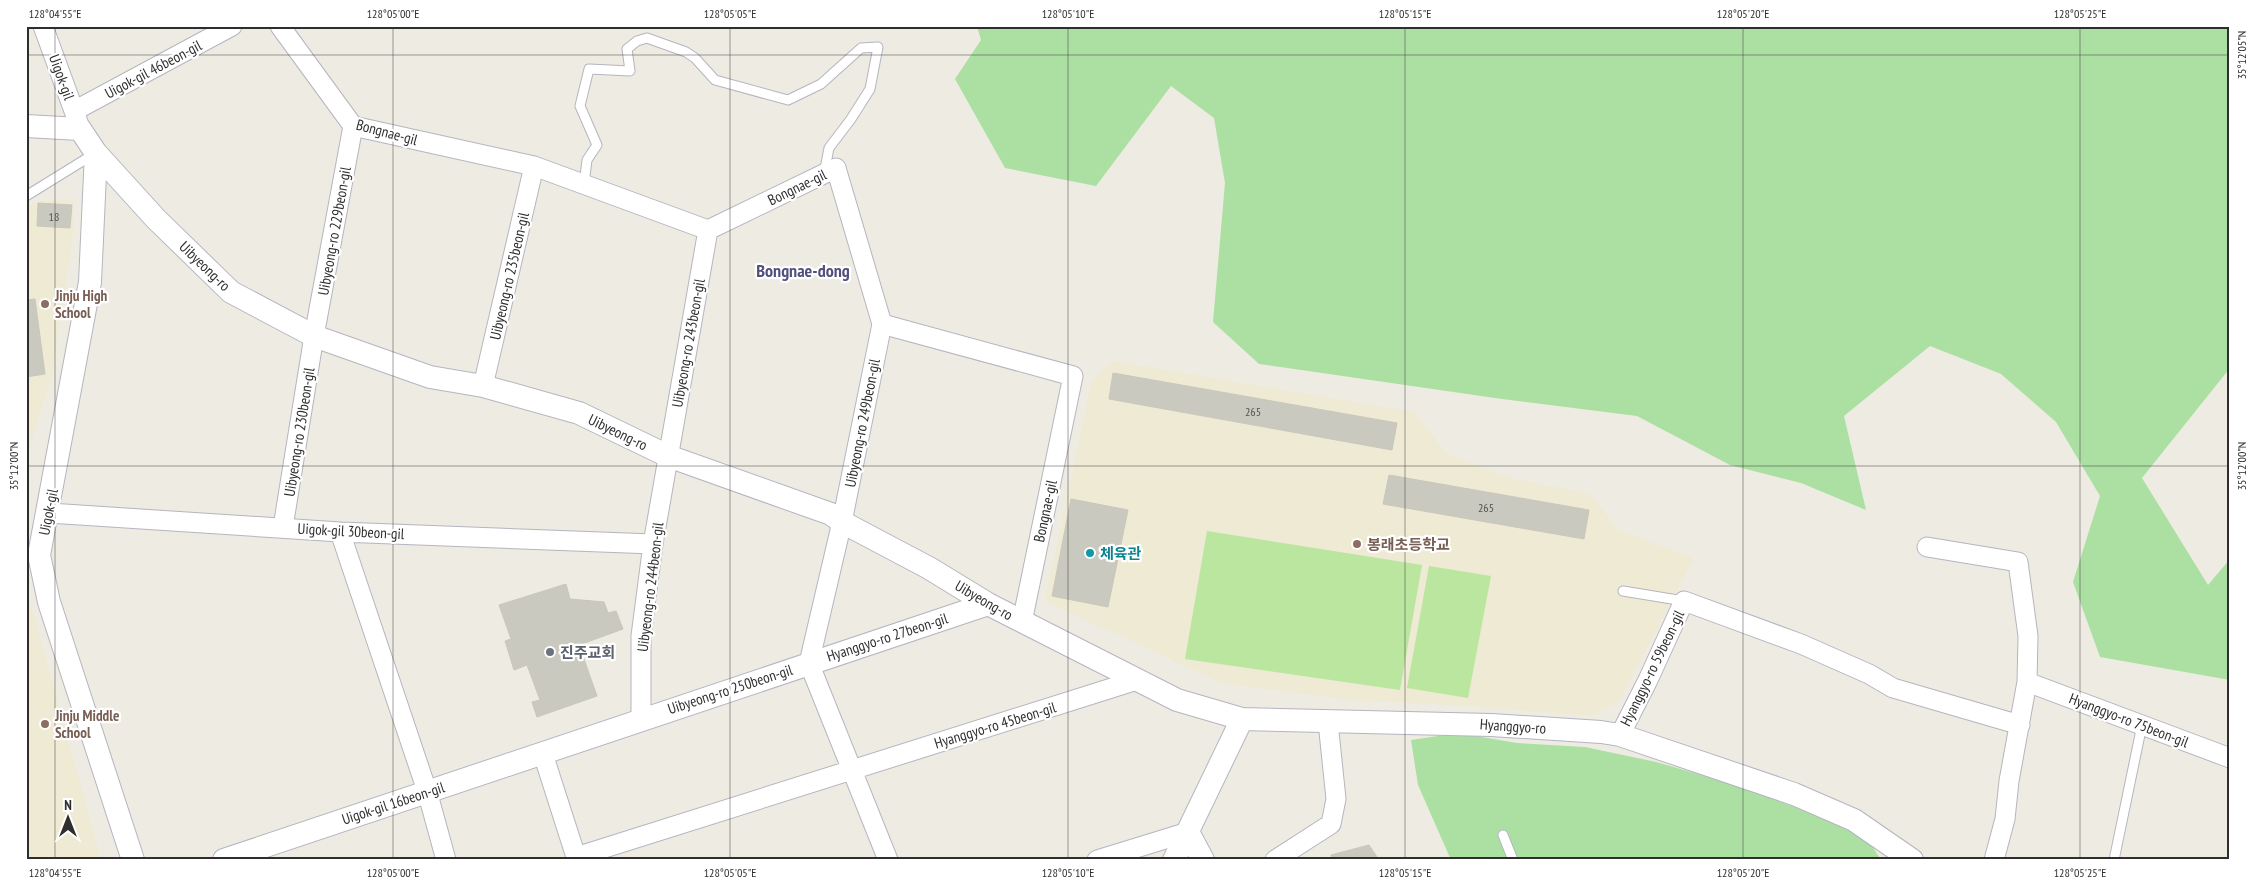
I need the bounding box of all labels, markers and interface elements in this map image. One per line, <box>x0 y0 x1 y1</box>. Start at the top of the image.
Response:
text: 128°04'55"E <box>29 6 81 21</box>
text: 128°05'00"E <box>367 6 419 21</box>
text: 128°05'05"E <box>704 6 756 21</box>
text: 128°05'10"E <box>1042 6 1094 21</box>
text: 128°05'15"E <box>1379 6 1431 21</box>
text: 128°05'20"E <box>1717 6 1769 21</box>
text: 128°05'25"E <box>2054 6 2106 21</box>
text: 35°12'05"N <box>2234 31 2249 79</box>
street label: Uigok-gil 46beon-gil <box>101 35 205 102</box>
street label: Uigok-gil <box>45 52 79 103</box>
street label: Bongnae-gil <box>354 115 420 149</box>
street label: Bongnae-gil <box>765 164 830 209</box>
street label: Uibyeong-ro 229beon-gil <box>313 165 355 297</box>
house number: 18 <box>49 209 59 224</box>
street label: Uibyeong-ro 235beon-gil <box>485 210 533 342</box>
street label: Uibyeong-ro <box>176 237 234 295</box>
district label: Bongnae-dong <box>756 259 850 282</box>
street label: Uibyeong-ro 243beon-gil <box>667 277 709 409</box>
place label: Jinju High School <box>54 286 108 322</box>
marker: Jinju High School <box>39 298 51 310</box>
street label: Uibyeong-ro 249beon-gil <box>840 357 884 489</box>
street label: Uibyeong-ro 230beon-gil <box>279 366 319 498</box>
house number: 265 <box>1245 404 1261 419</box>
street label: Uibyeong-ro <box>585 410 651 454</box>
text: 35°12'00"N <box>6 442 21 490</box>
text: 35°12'00"N <box>2234 442 2249 490</box>
street label: Bongnae-gil <box>1029 478 1061 544</box>
street label: Uigok-gil <box>34 487 62 537</box>
house number: 265 <box>1478 500 1494 515</box>
street label: Uigok-gil 30beon-gil <box>297 519 405 543</box>
street label: Uibyeong-ro 244beon-gil <box>633 521 667 653</box>
place label: 봉래초등학교 <box>1367 535 1450 554</box>
marker: 봉래초등학교 <box>1351 538 1363 550</box>
place label: 체육관 <box>1100 544 1142 563</box>
marker: 체육관 <box>1084 547 1096 559</box>
street label: Uibyeong-ro <box>952 576 1016 624</box>
street label: Hyanggyo-ro 59beon-gil <box>1616 607 1688 729</box>
street label: Hyanggyo-ro 27beon-gil <box>824 608 950 666</box>
place label: 진주교회 <box>560 643 615 662</box>
marker: 진주교회 <box>544 646 556 658</box>
street label: Uibyeong-ro 250beon-gil <box>665 660 795 718</box>
street label: Hyanggyo-ro 75beon-gil <box>2067 689 2192 752</box>
street label: Hyanggyo-ro 45beon-gil <box>932 697 1059 753</box>
place label: Jinju Middle School <box>54 706 119 742</box>
street label: Hyanggyo-ro <box>1479 714 1547 738</box>
marker: Jinju Middle School <box>39 718 51 730</box>
street label: Uigok-gil 16beon-gil <box>339 777 447 829</box>
north arrow <box>42 794 92 844</box>
text: N <box>64 796 72 814</box>
text: 128°04'55"E <box>29 865 81 880</box>
text: 128°05'00"E <box>367 865 419 880</box>
text: 128°05'05"E <box>704 865 756 880</box>
text: 128°05'10"E <box>1042 865 1094 880</box>
text: 128°05'15"E <box>1379 865 1431 880</box>
text: 128°05'20"E <box>1717 865 1769 880</box>
text: 128°05'25"E <box>2054 865 2106 880</box>

